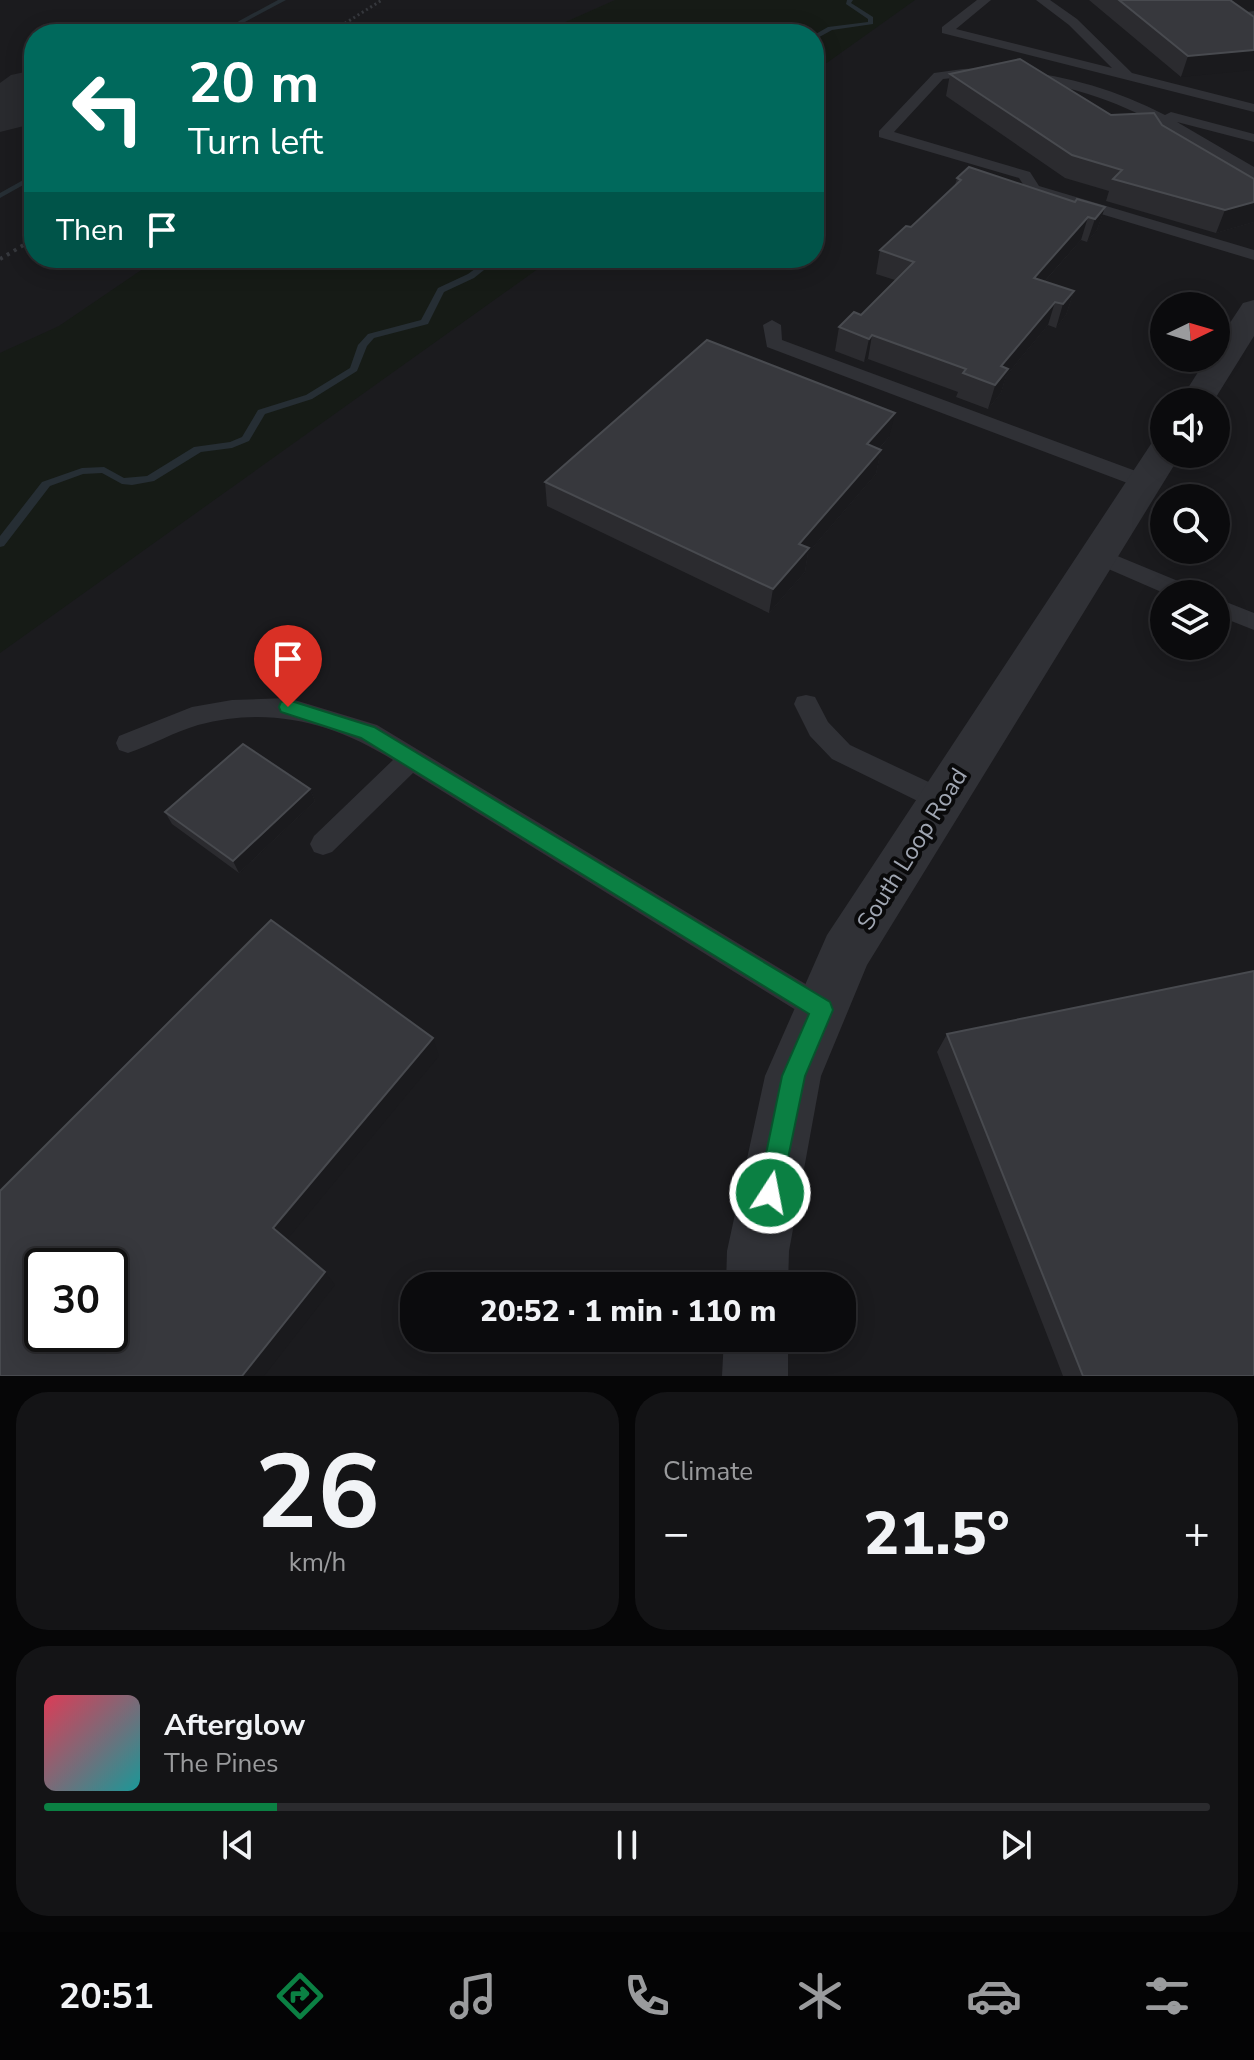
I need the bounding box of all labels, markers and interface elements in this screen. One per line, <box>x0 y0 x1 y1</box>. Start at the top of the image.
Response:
text: 20 m <box>188 45 319 122</box>
icon: left <box>56 56 160 160</box>
text: Turn left <box>188 118 323 167</box>
icon: arrive <box>140 208 184 252</box>
text: Then <box>56 210 124 251</box>
north arrow <box>1150 292 1230 372</box>
map controls <box>1150 292 1230 660</box>
button: sound <box>1150 388 1230 468</box>
button: search <box>1150 484 1230 564</box>
button: layers <box>1150 580 1230 660</box>
pin <box>254 625 322 707</box>
icon: arrive <box>266 637 310 681</box>
street label: South Loop Road <box>849 762 975 936</box>
position arrow <box>728 1151 812 1235</box>
speed limit sign: 30 <box>24 1248 128 1352</box>
text: 20:52 · 1 min · 110 m <box>480 1291 776 1332</box>
text: 26 <box>255 1422 380 1564</box>
text: Climate <box>663 1454 753 1489</box>
text: 21.5° <box>863 1493 1010 1575</box>
text: − <box>663 1504 689 1564</box>
text: + <box>1184 1504 1210 1564</box>
text: km/h <box>289 1545 346 1580</box>
text: Afterglow <box>164 1705 305 1746</box>
text: The Pines <box>164 1746 279 1781</box>
icon: previous <box>216 1823 260 1867</box>
icon: pause <box>605 1823 649 1867</box>
icon: next <box>994 1823 1038 1867</box>
icon: directions <box>272 1968 328 2024</box>
icon: music <box>445 1968 501 2024</box>
icon: phone <box>619 1968 675 2024</box>
icon: climate <box>792 1968 848 2024</box>
icon: car <box>966 1968 1022 2024</box>
icon: filters <box>1139 1968 1195 2024</box>
text: 20:51 <box>59 1972 154 2021</box>

